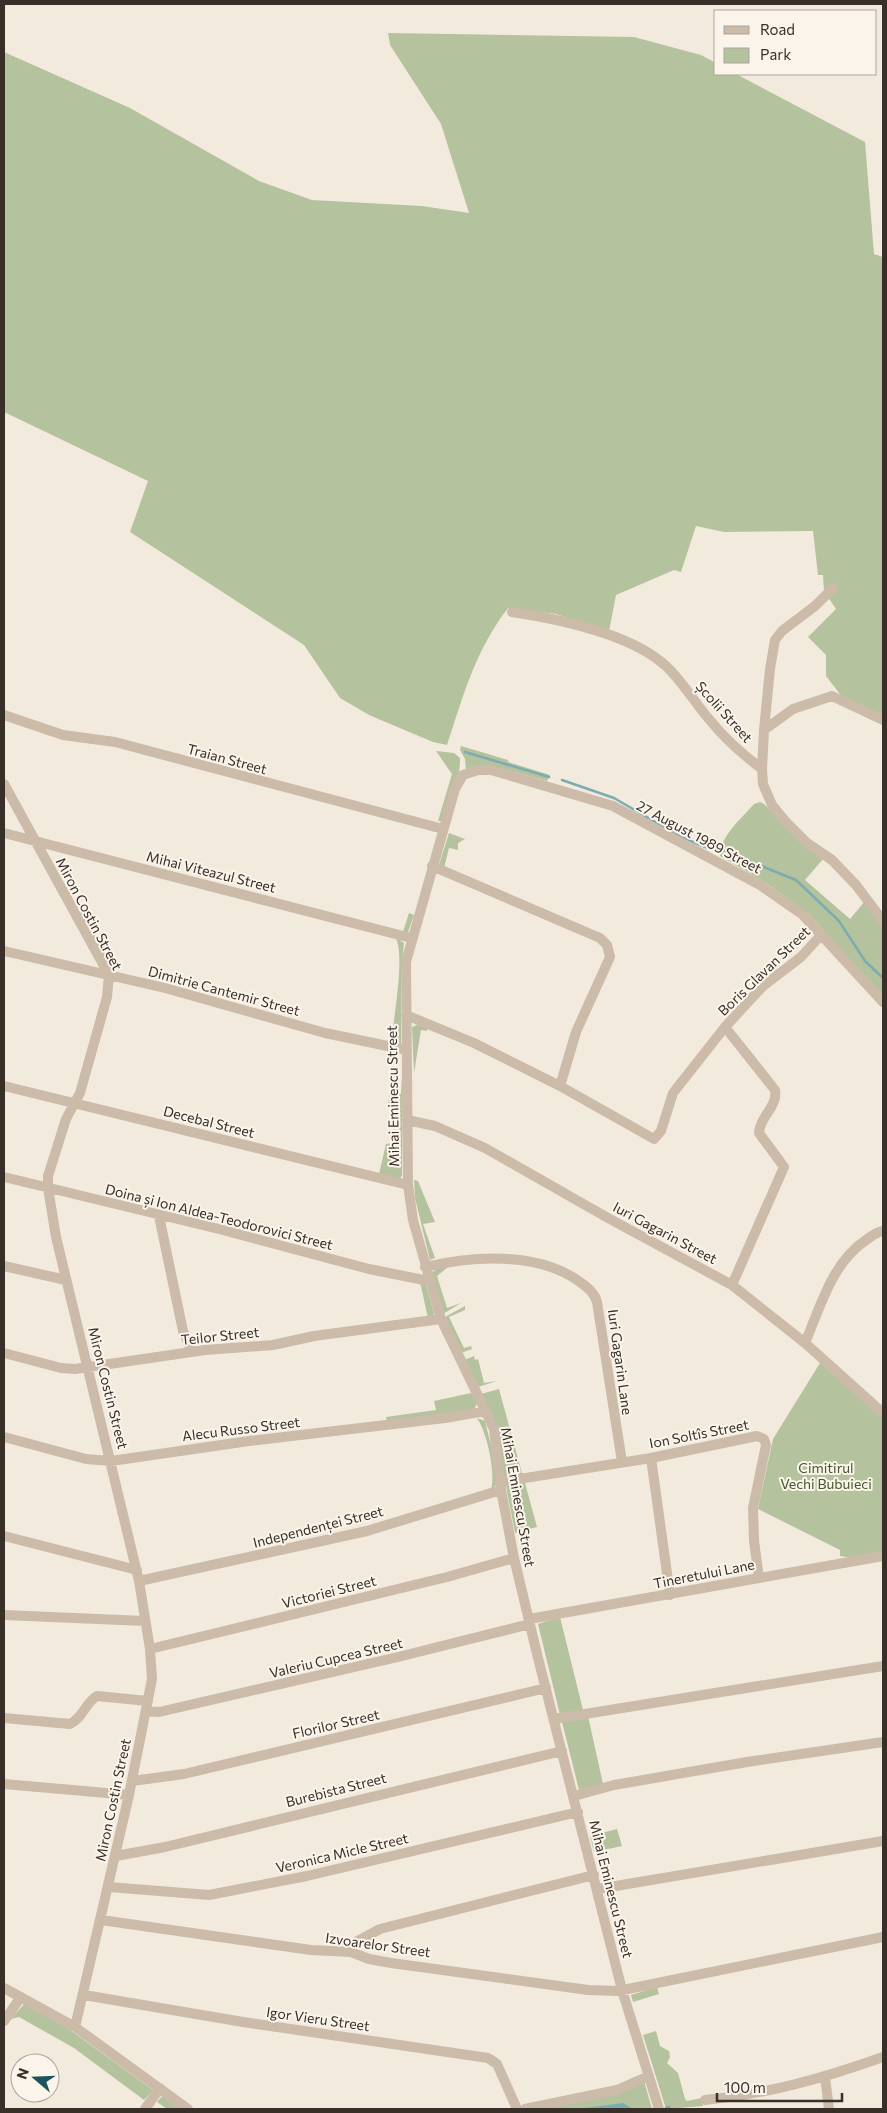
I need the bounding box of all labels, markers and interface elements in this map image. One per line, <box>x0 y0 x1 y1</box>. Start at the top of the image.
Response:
legend <box>714 10 877 75</box>
text: Road <box>760 20 795 38</box>
text: Park <box>760 45 791 63</box>
street label: Școlii Street <box>692 678 756 747</box>
street label: Traian Street <box>185 740 269 777</box>
street label: 27 August 1989 Street <box>634 796 765 877</box>
street label: Mihai Viteazul Street <box>145 847 278 896</box>
street label: Miron Costin Street <box>53 855 126 973</box>
street label: Boris Glavan Street <box>714 922 813 1019</box>
street label: Dimitrie Cantemir Street <box>146 962 302 1019</box>
street label: Mihai Eminescu Street <box>383 1025 402 1167</box>
street label: Decebal Street <box>162 1102 257 1141</box>
street label: Doina și Ion Aldea-Teodorovici Street <box>103 1180 335 1254</box>
street label: Iuri Gagarin Street <box>610 1198 720 1267</box>
street label: Iuri Gagarin Lane <box>605 1308 636 1416</box>
street label: Teilor Street <box>180 1323 260 1348</box>
street label: Miron Costin Street <box>85 1325 132 1451</box>
street label: Alecu Russo Street <box>181 1413 301 1444</box>
street label: Ion Soltîs Street <box>648 1415 750 1451</box>
street label: Mihai Eminescu Street <box>498 1426 539 1568</box>
park label: Cimitirul Vechi Bubuieci <box>780 1459 872 1492</box>
street label: Independenței Street <box>251 1502 385 1552</box>
street label: Tineretului Lane <box>652 1555 756 1592</box>
street label: Victoriei Street <box>280 1572 378 1611</box>
street label: Valeriu Cupcea Street <box>268 1634 404 1681</box>
street label: Florilor Street <box>291 1705 381 1742</box>
street label: Miron Costin Street <box>91 1737 134 1863</box>
street label: Burebista Street <box>284 1769 388 1810</box>
street label: Mihai Eminescu Street <box>586 1818 637 1960</box>
street label: Veronica Micle Street <box>274 1829 410 1876</box>
street label: Izvoarelor Street <box>324 1929 432 1960</box>
street label: Igor Vieru Street <box>265 2003 371 2034</box>
north arrow <box>10 2053 60 2103</box>
text: N <box>12 2066 32 2081</box>
scale bar <box>717 2070 842 2102</box>
text: 100 m <box>724 2078 766 2096</box>

